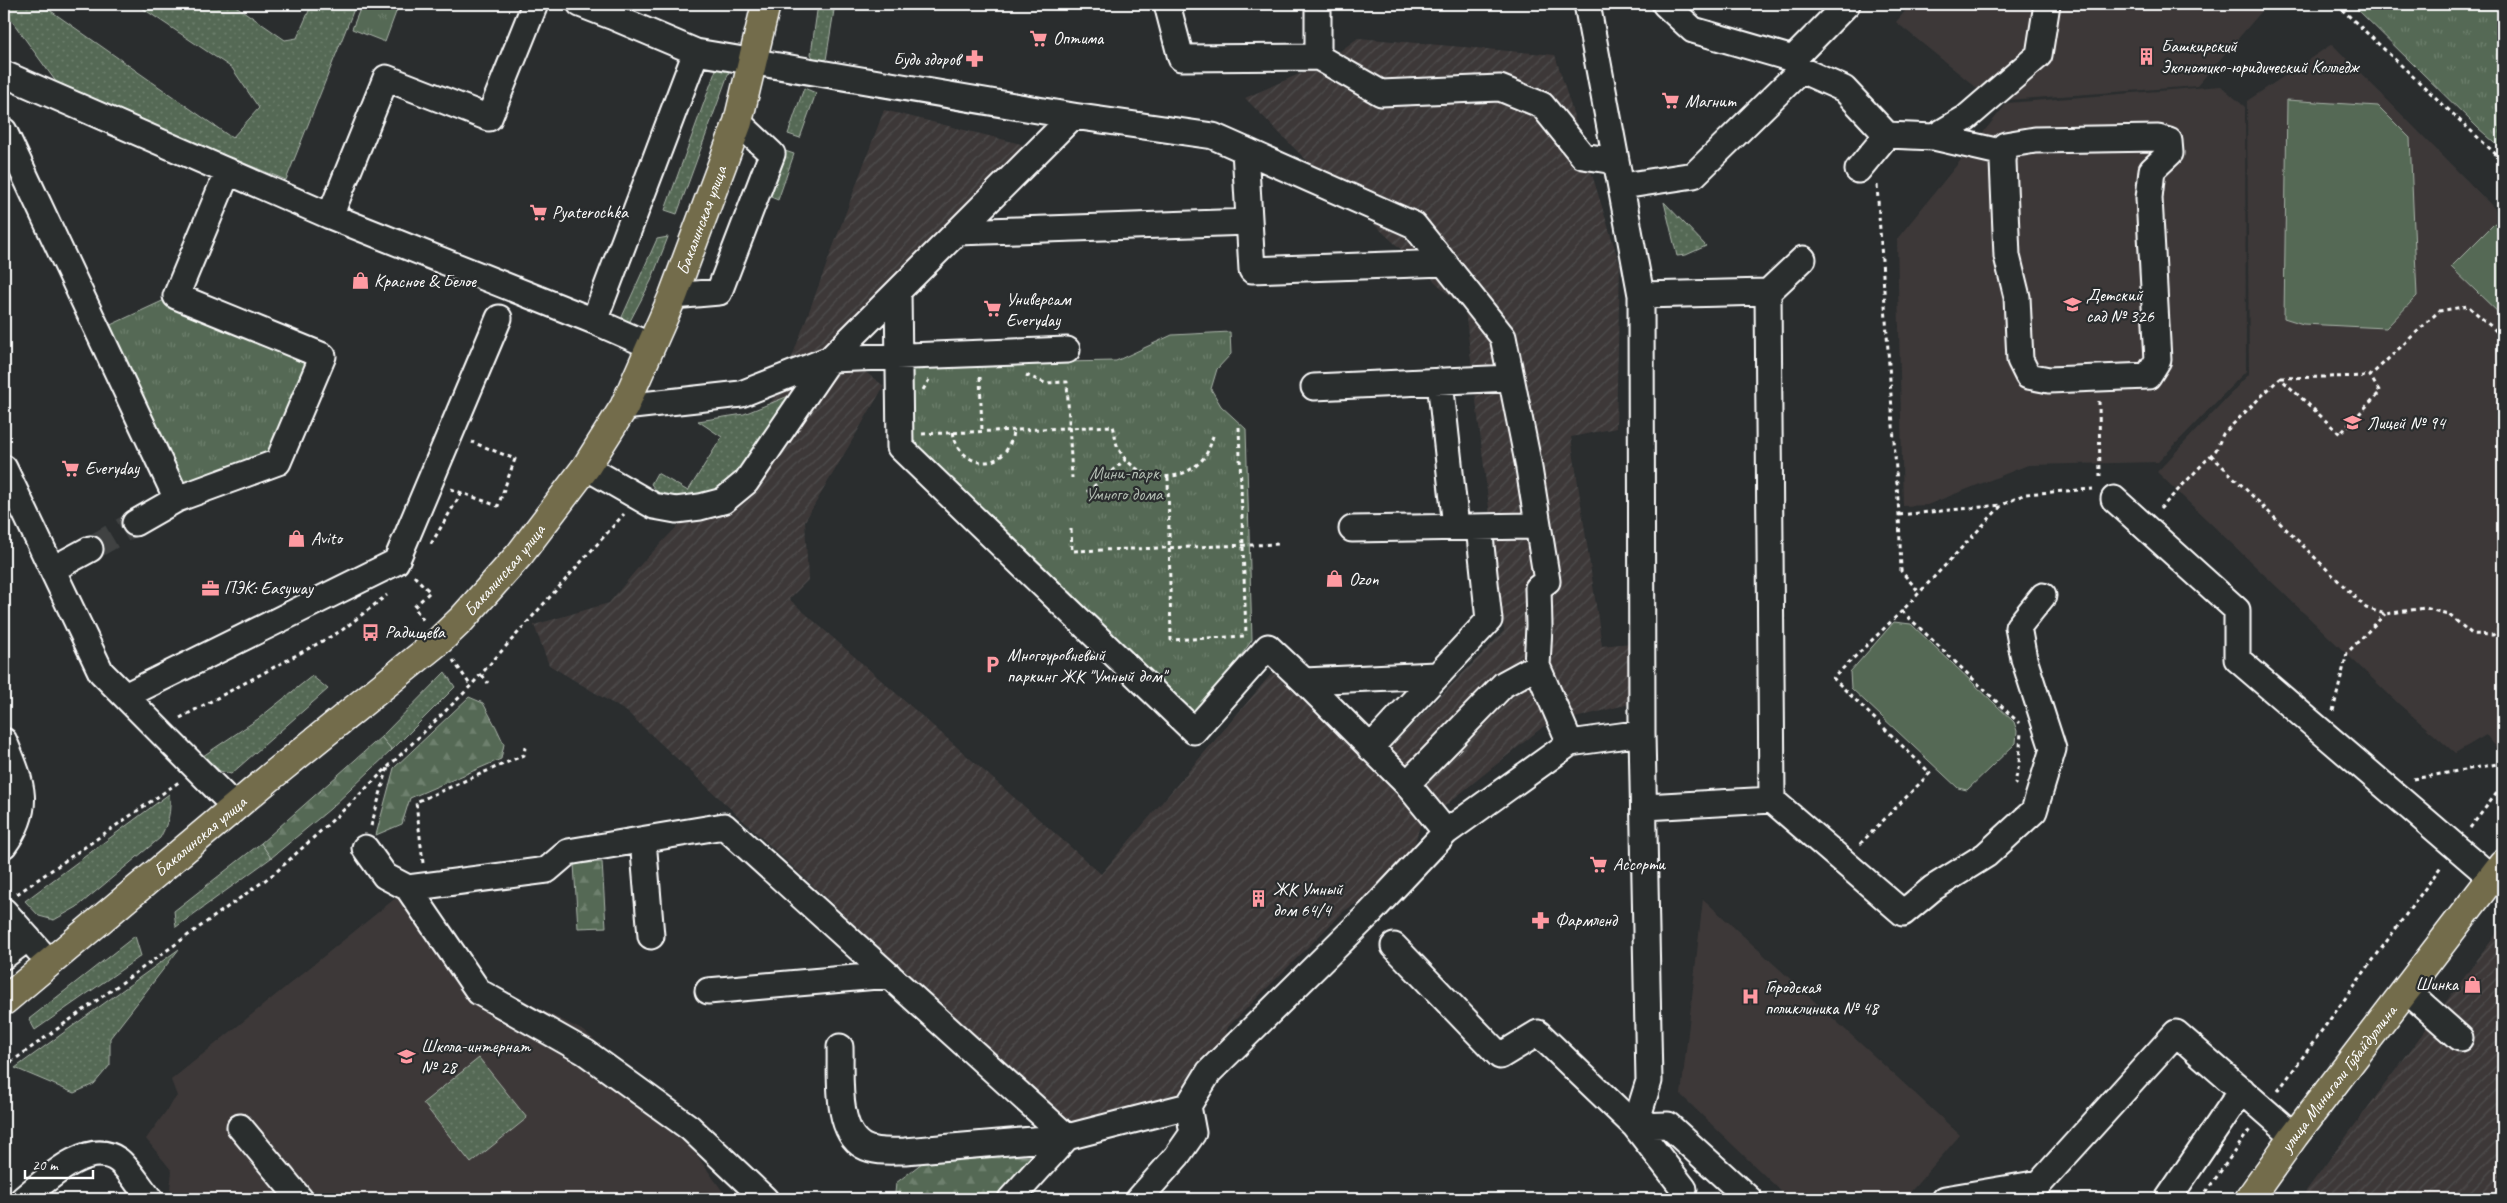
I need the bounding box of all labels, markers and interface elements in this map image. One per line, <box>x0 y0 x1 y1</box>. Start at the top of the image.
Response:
place label: Оптима <box>1053 27 1105 49</box>
supermarket icon: Оптима <box>1029 28 1049 48</box>
place label: Башкирский Экономико-юридический Колледж <box>2161 35 2361 78</box>
building icon: Башкирский Экономико-юридический Колледж <box>2137 46 2157 66</box>
place label: Будь здоров <box>893 48 964 70</box>
pharmacy icon: Будь здоров <box>964 49 984 69</box>
place label: Магнит <box>1685 90 1737 112</box>
supermarket icon: Магнит <box>1661 91 1681 111</box>
street label: Бакалинская улица <box>671 161 732 278</box>
place label: Pyaterochka <box>552 201 629 223</box>
supermarket icon: Pyaterochka <box>528 202 548 222</box>
place label: Красное & Белое <box>374 270 477 292</box>
shop icon: Красное & Белое <box>350 271 370 291</box>
place label: Детский сад № 326 <box>2086 284 2155 327</box>
place label: Универсам Everyday <box>1006 288 1072 331</box>
school or university icon: Детский сад № 326 <box>2062 295 2082 315</box>
supermarket icon: Универсам Everyday <box>982 299 1002 319</box>
place label: Лицей № 94 <box>2367 412 2447 434</box>
school or university icon: Лицей № 94 <box>2343 413 2363 433</box>
place label: Everyday <box>85 457 141 479</box>
supermarket icon: Everyday <box>61 458 81 478</box>
park label: Мини-парк Умного дома <box>1085 462 1164 505</box>
street label: Бакалинская улица <box>459 518 551 621</box>
place label: Avito <box>311 527 343 549</box>
shop icon: Avito <box>287 528 307 548</box>
place label: Ozon <box>1349 568 1379 590</box>
shop icon: Ozon <box>1325 569 1345 589</box>
place label: ПЭК: Easyway <box>224 577 315 599</box>
office icon: ПЭК: Easyway <box>200 578 220 598</box>
place label: Радищева <box>385 621 446 643</box>
bus stop icon: Радищева <box>361 622 381 642</box>
place label: Многоуровневый паркинг ЖК "Умный дом" <box>1007 644 1169 687</box>
parking icon: Многоуровневый паркинг ЖК "Умный дом" <box>983 655 1003 675</box>
street label: Бакалинская улица <box>149 790 252 881</box>
place label: Ассорти <box>1613 853 1666 875</box>
supermarket icon: Ассорти <box>1589 854 1609 874</box>
place label: ЖК Умный дом 64/4 <box>1273 878 1344 921</box>
building icon: ЖК Умный дом 64/4 <box>1249 889 1269 909</box>
place label: Фармленд <box>1555 909 1619 931</box>
pharmacy icon: Фармленд <box>1531 910 1551 930</box>
place label: Шинка <box>2416 973 2460 995</box>
shop icon: Шинка <box>2462 974 2482 994</box>
place label: Городская поликлиника № 48 <box>1765 976 1880 1019</box>
hospital icon: Городская поликлиника № 48 <box>1741 987 1761 1007</box>
street label: улица Минигали Губайдуллина <box>2275 999 2402 1157</box>
place label: Школа-интернат № 28 <box>421 1035 531 1078</box>
school or university icon: Школа-интернат № 28 <box>397 1046 417 1066</box>
scale bar <box>25 1148 92 1180</box>
text: 20 m <box>32 1156 59 1175</box>

